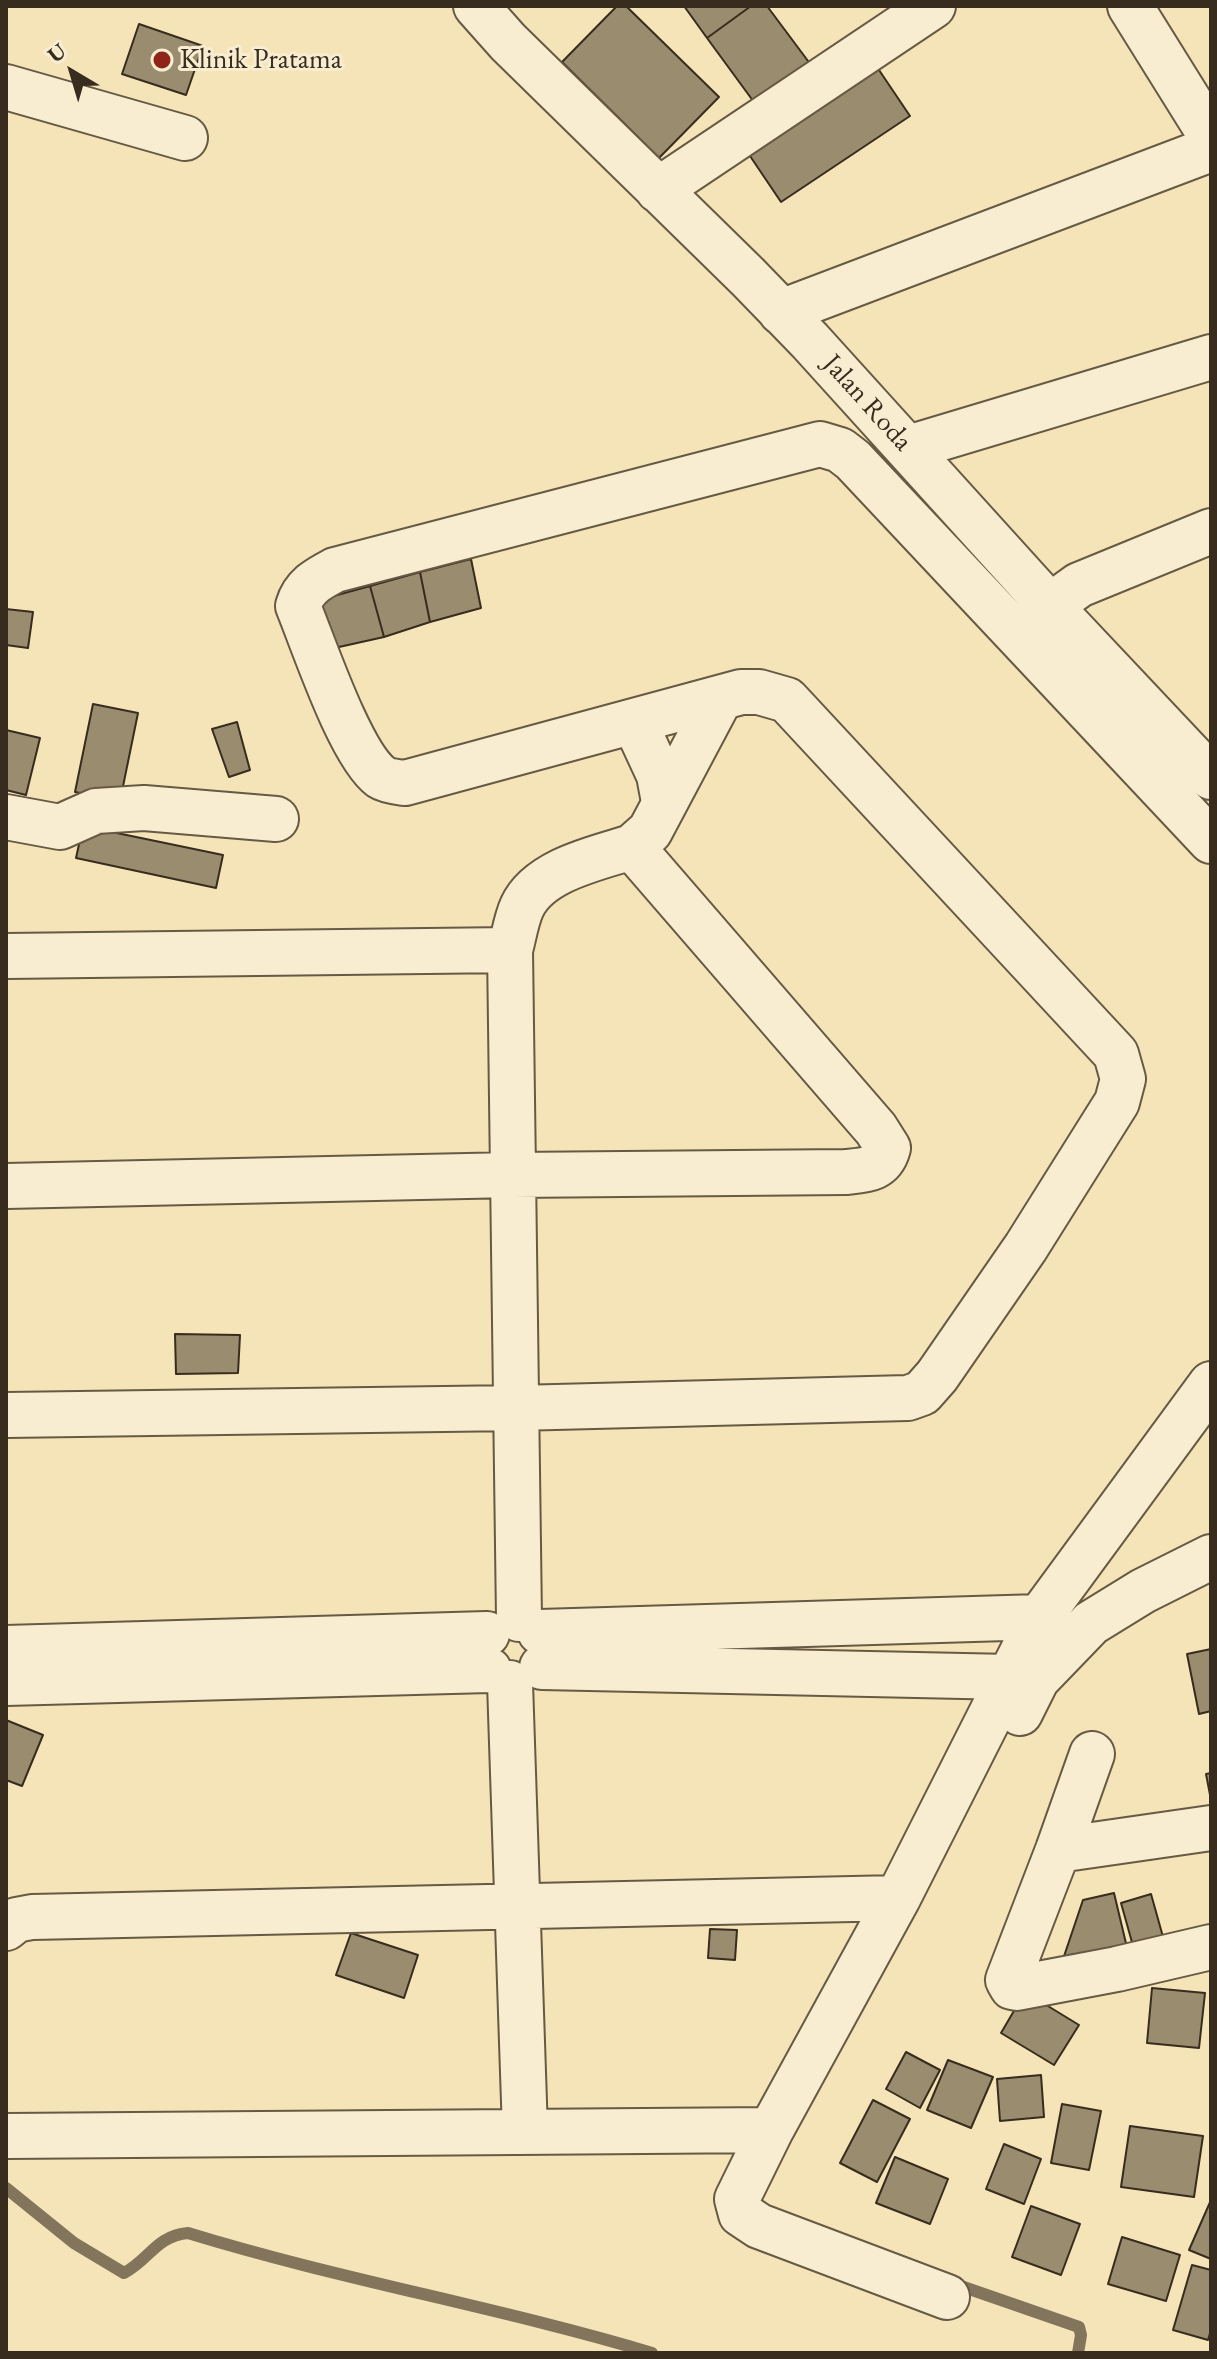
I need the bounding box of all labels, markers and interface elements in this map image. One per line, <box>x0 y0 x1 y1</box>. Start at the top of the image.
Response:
north arrow <box>32 32 112 112</box>
text: U <box>42 36 72 69</box>
place label: Klinik Pratama <box>180 43 342 77</box>
marker: Klinik Pratama <box>151 49 173 71</box>
street label: Jalan Roda <box>815 348 919 458</box>

